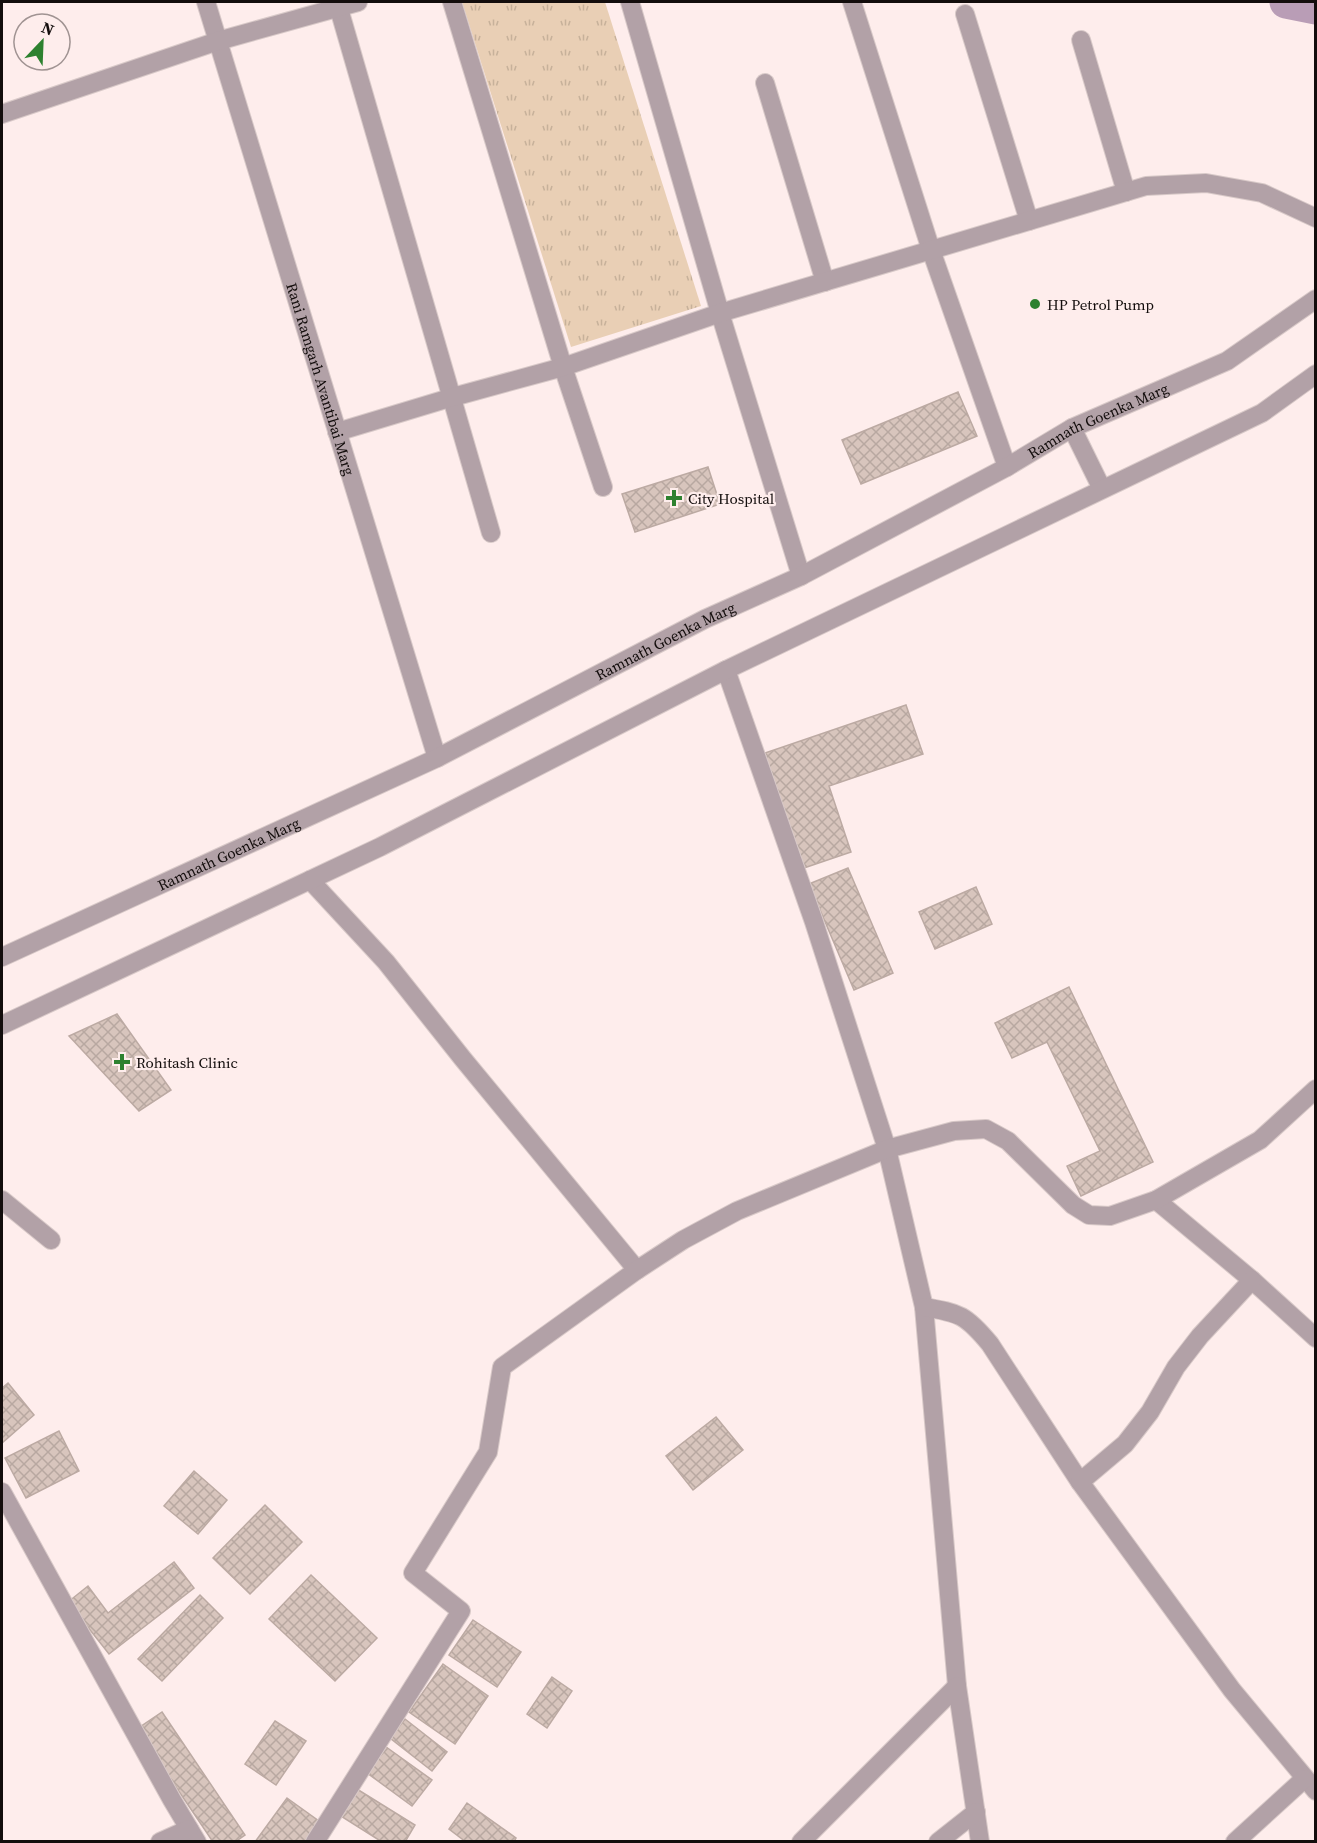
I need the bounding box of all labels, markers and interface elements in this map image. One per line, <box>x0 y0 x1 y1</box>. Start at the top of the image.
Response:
north arrow <box>12 12 72 72</box>
text: N <box>38 16 58 41</box>
street label: Rani Ramgarh Avantibai Marg <box>282 280 361 478</box>
place label: HP Petrol Pump <box>1047 294 1154 315</box>
marker: HP Petrol Pump <box>1028 297 1042 311</box>
street label: Ramnath Goenka Marg <box>1023 377 1172 463</box>
place label: City Hospital <box>688 488 775 509</box>
marker: City Hospital <box>665 489 683 507</box>
street label: Ramnath Goenka Marg <box>591 596 739 685</box>
street label: Ramnath Goenka Marg <box>154 812 303 895</box>
place label: Rohitash Clinic <box>136 1052 238 1073</box>
marker: Rohitash Clinic <box>113 1053 131 1071</box>

